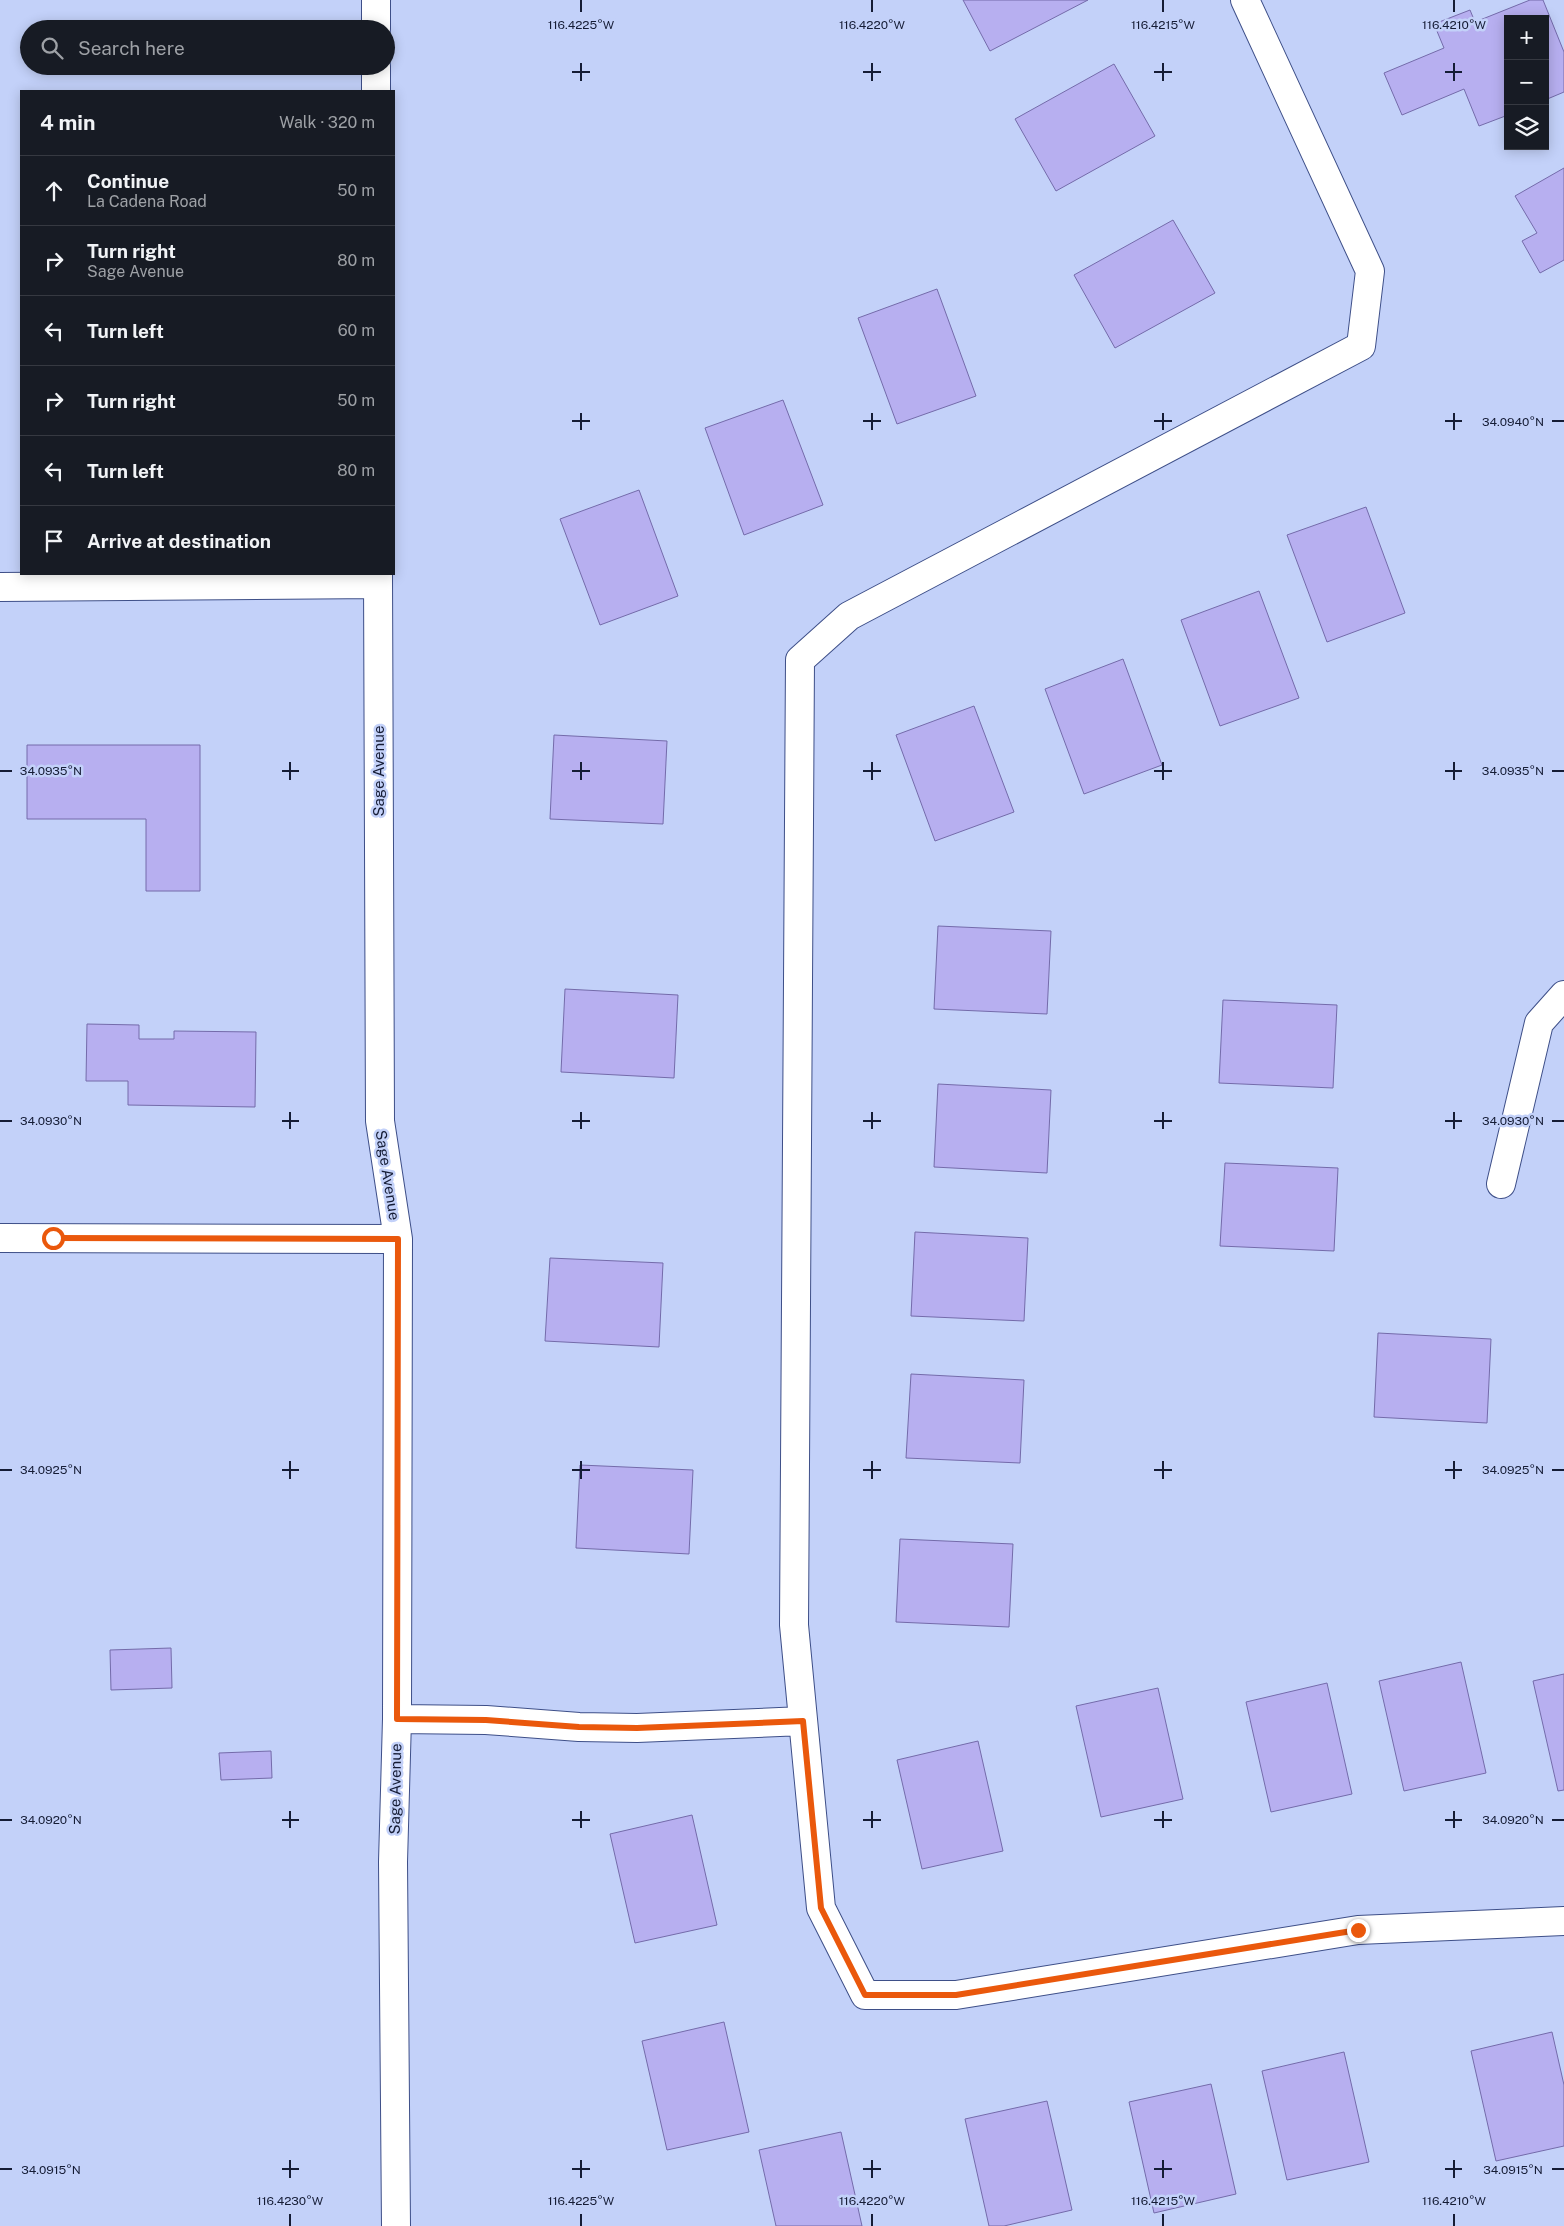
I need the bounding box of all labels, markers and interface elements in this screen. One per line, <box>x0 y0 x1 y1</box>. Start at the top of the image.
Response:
map controls <box>1504 15 1549 150</box>
button: + <box>1504 15 1549 60</box>
text: 116.4225°W <box>548 18 615 32</box>
text: 116.4220°W <box>839 18 906 32</box>
text: 116.4215°W <box>1131 18 1196 32</box>
text: 116.4210°W <box>1422 18 1486 32</box>
search box <box>20 20 395 75</box>
icon: search <box>38 34 66 62</box>
text: Search here <box>78 37 185 59</box>
button: − <box>1504 60 1549 105</box>
button: layers <box>1504 105 1549 150</box>
text: 4 min <box>40 110 95 135</box>
text: Walk · 320 m <box>279 113 375 132</box>
text: Continue <box>87 170 169 192</box>
icon: ahead <box>40 177 68 205</box>
text: 50 m <box>337 181 375 200</box>
text: La Cadena Road <box>87 192 207 211</box>
text: Turn right <box>87 240 176 262</box>
icon: right <box>40 247 68 275</box>
text: 80 m <box>337 251 375 270</box>
text: Sage Avenue <box>87 262 184 281</box>
icon: left <box>40 317 68 345</box>
text: Turn left <box>87 320 164 342</box>
text: 60 m <box>338 321 375 340</box>
icon: right <box>40 387 68 415</box>
text: Turn right <box>87 390 176 412</box>
text: 50 m <box>337 391 375 410</box>
text: 34.0940°N <box>1482 415 1544 429</box>
icon: left <box>40 457 68 485</box>
text: Turn left <box>87 460 164 482</box>
text: 80 m <box>337 461 375 480</box>
icon: arrive <box>40 527 68 555</box>
text: Arrive at destination <box>87 530 271 552</box>
street label: Sage Avenue <box>370 726 387 816</box>
text: 34.0935°N <box>20 764 82 778</box>
text: 34.0935°N <box>1482 764 1544 778</box>
text: 34.0930°N <box>20 1114 82 1128</box>
text: 34.0930°N <box>1482 1114 1544 1128</box>
street label: Sage Avenue <box>372 1129 404 1221</box>
route start <box>42 1227 65 1250</box>
text: 34.0925°N <box>20 1463 82 1477</box>
text: 34.0925°N <box>1482 1463 1544 1477</box>
street label: Sage Avenue <box>386 1743 404 1835</box>
text: 34.0920°N <box>20 1813 82 1827</box>
text: 34.0920°N <box>1482 1813 1544 1827</box>
route end <box>1347 1919 1370 1942</box>
text: 34.0915°N <box>21 2163 81 2177</box>
text: 34.0915°N <box>1483 2163 1543 2177</box>
text: 116.4230°W <box>257 2194 324 2208</box>
text: 116.4225°W <box>548 2194 615 2208</box>
text: 116.4220°W <box>839 2194 906 2208</box>
text: 116.4215°W <box>1131 2194 1196 2208</box>
text: 116.4210°W <box>1422 2194 1486 2208</box>

